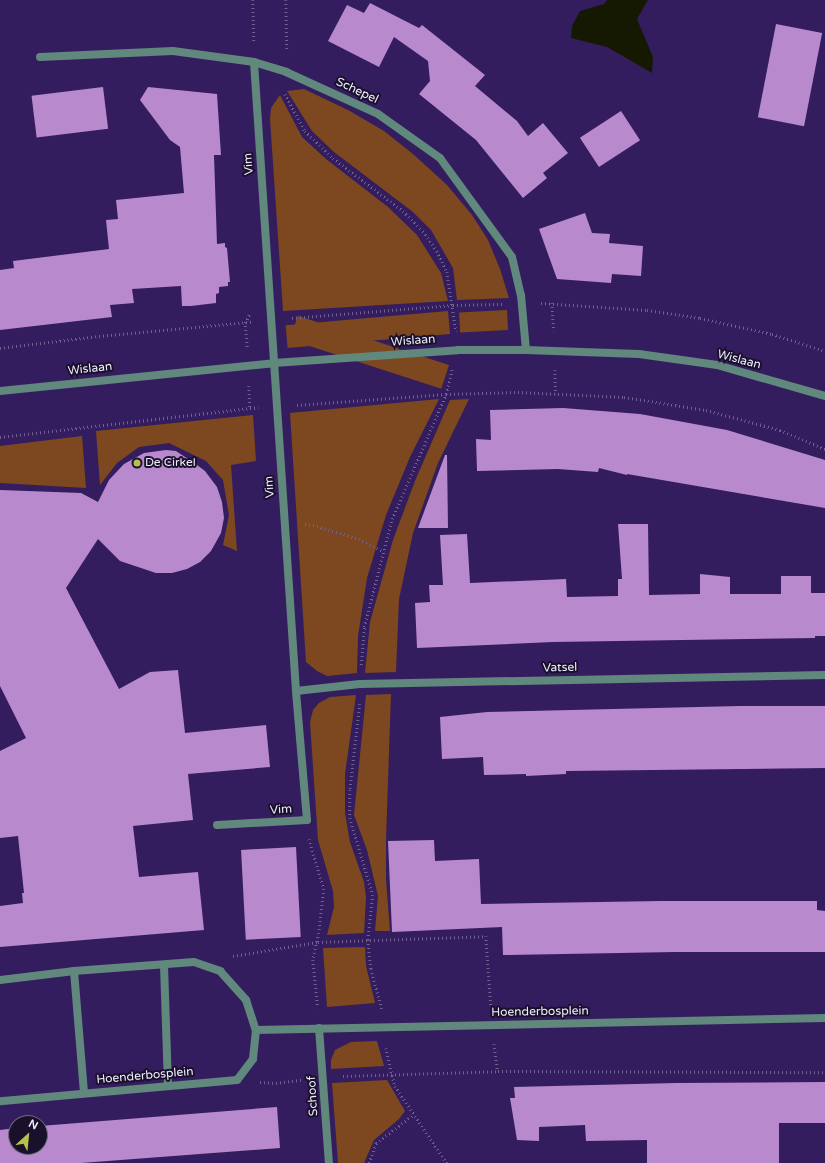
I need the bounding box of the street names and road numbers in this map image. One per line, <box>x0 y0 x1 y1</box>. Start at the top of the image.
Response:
street label: Schepel <box>333 75 381 107</box>
street label: Vim <box>241 152 257 176</box>
street label: Wislaan <box>390 332 436 350</box>
street label: Wislaan <box>716 347 762 373</box>
street label: Wislaan <box>67 360 113 378</box>
street label: Vim <box>262 475 278 499</box>
street label: Vatsel <box>543 661 577 675</box>
street label: Vim <box>270 802 292 818</box>
street label: Hoenderbosplein <box>491 1004 589 1020</box>
street label: Hoenderbosplein <box>96 1065 194 1087</box>
street label: Schoof <box>305 1076 321 1116</box>

